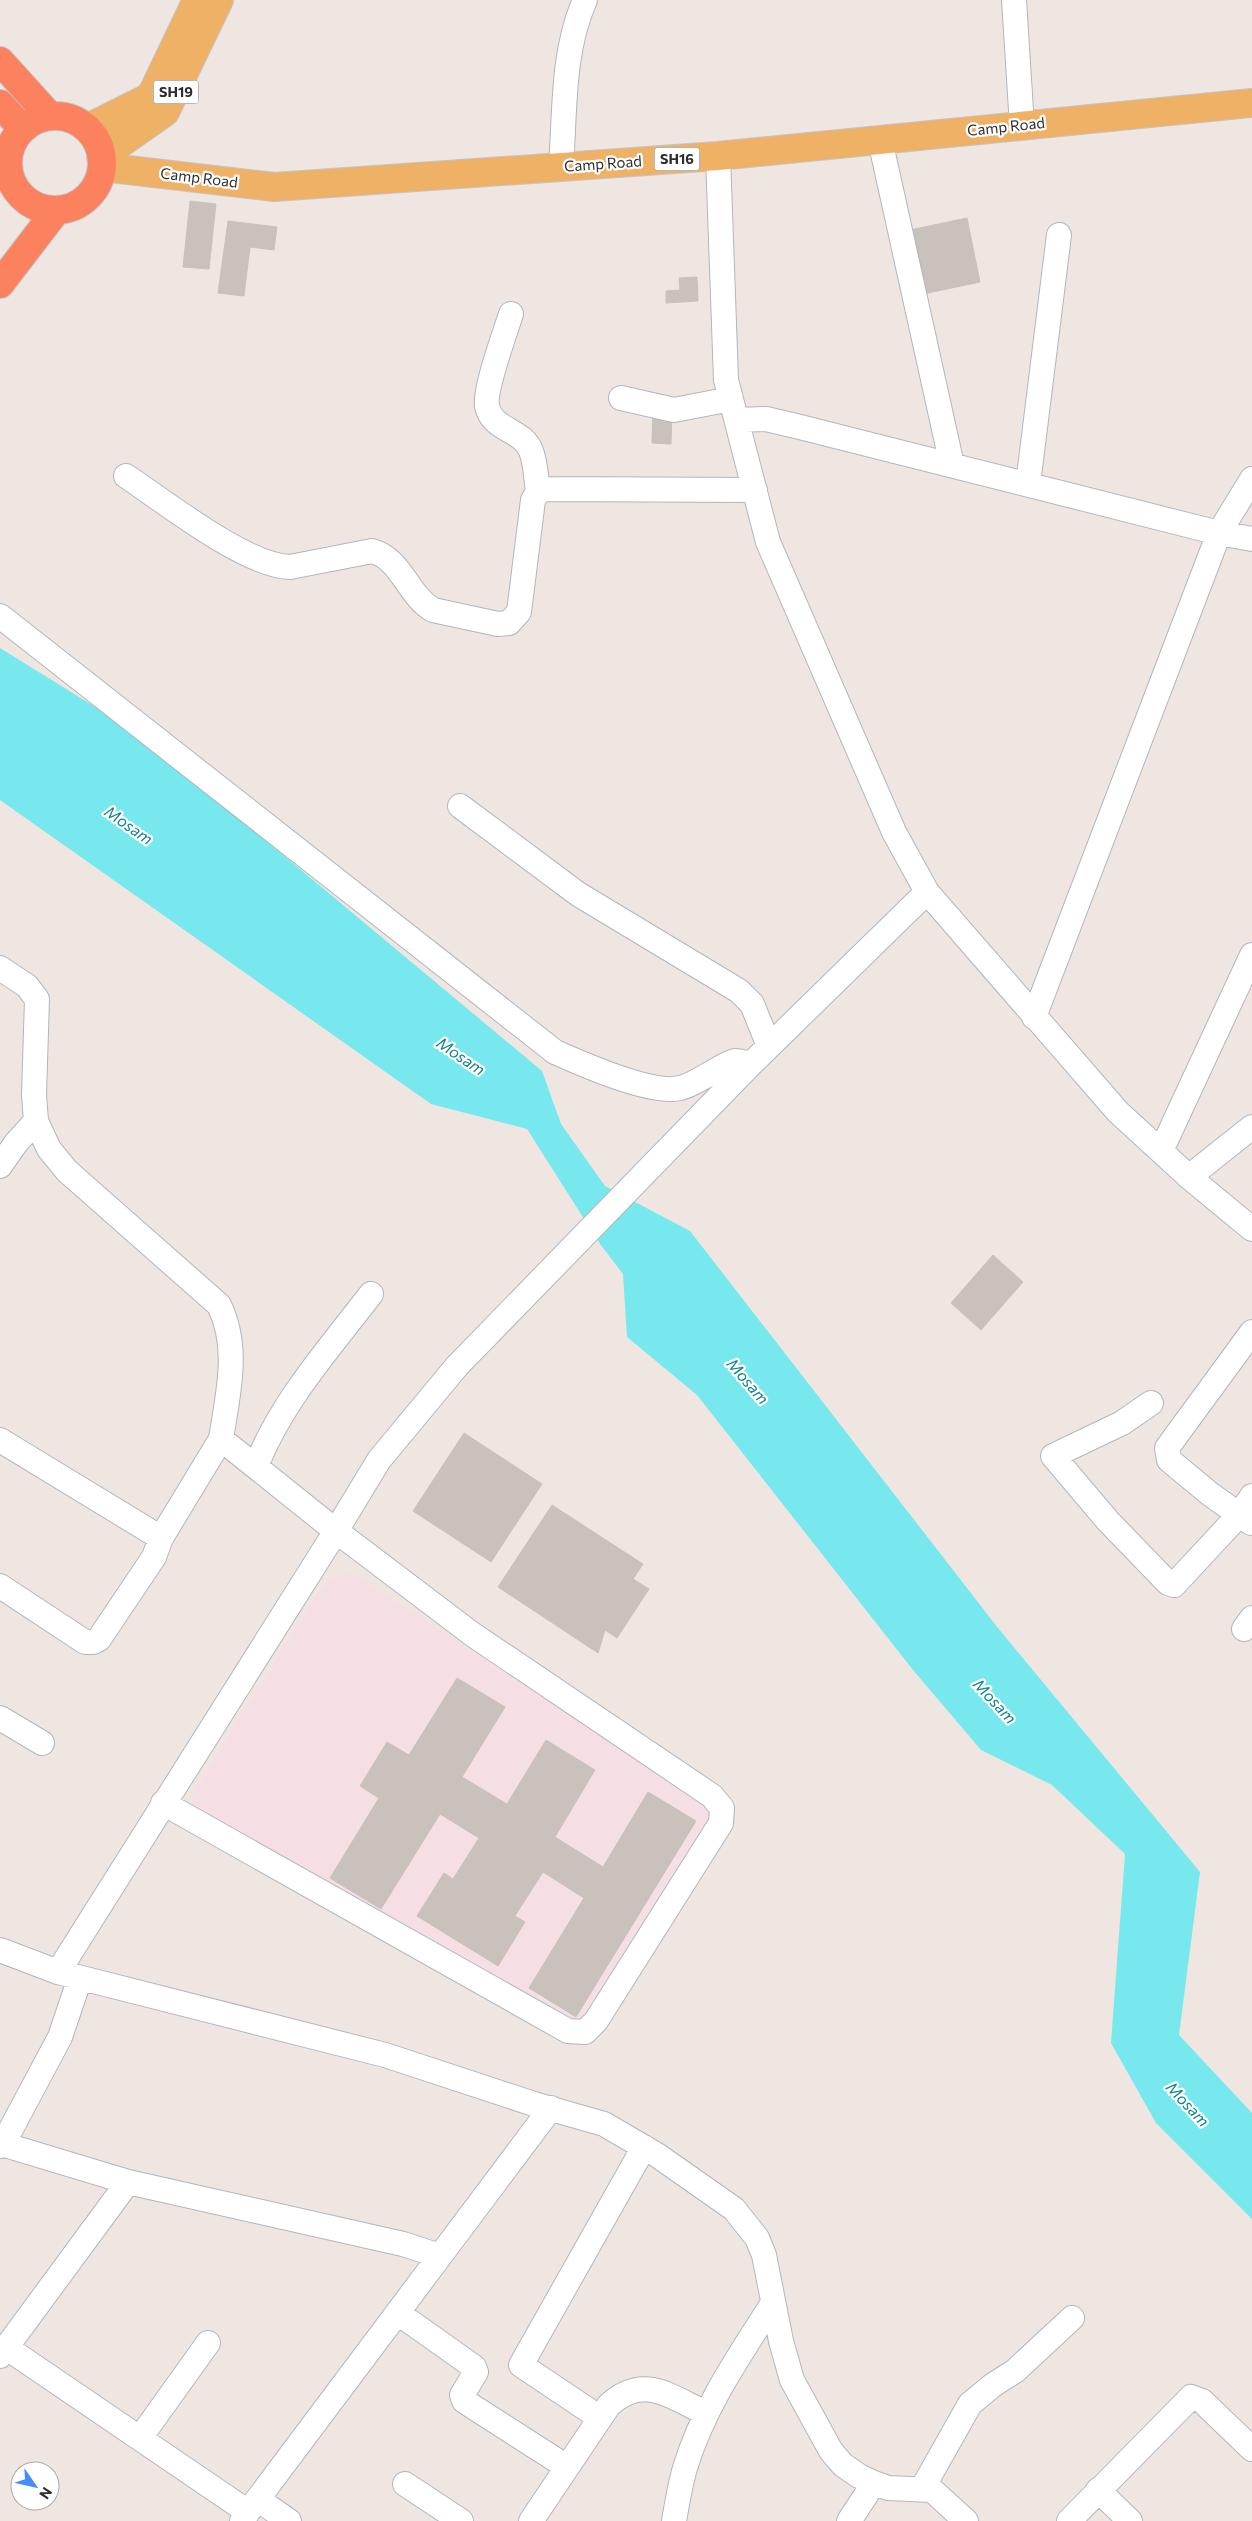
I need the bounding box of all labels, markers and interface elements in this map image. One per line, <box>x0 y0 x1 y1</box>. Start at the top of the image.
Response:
road number: SH19 <box>154 80 198 104</box>
street label: Camp Road <box>966 113 1046 139</box>
road number: SH16 <box>654 148 700 170</box>
street label: Camp Road <box>563 151 642 175</box>
street label: Camp Road <box>159 163 239 191</box>
water label: Mosam <box>102 801 157 848</box>
water label: Mosam <box>433 1033 489 1079</box>
water label: Mosam <box>723 1354 773 1407</box>
water label: Mosam <box>970 1674 1021 1727</box>
water label: Mosam <box>1163 2077 1214 2130</box>
north arrow <box>10 2461 60 2511</box>
text: N <box>36 2484 56 2503</box>

